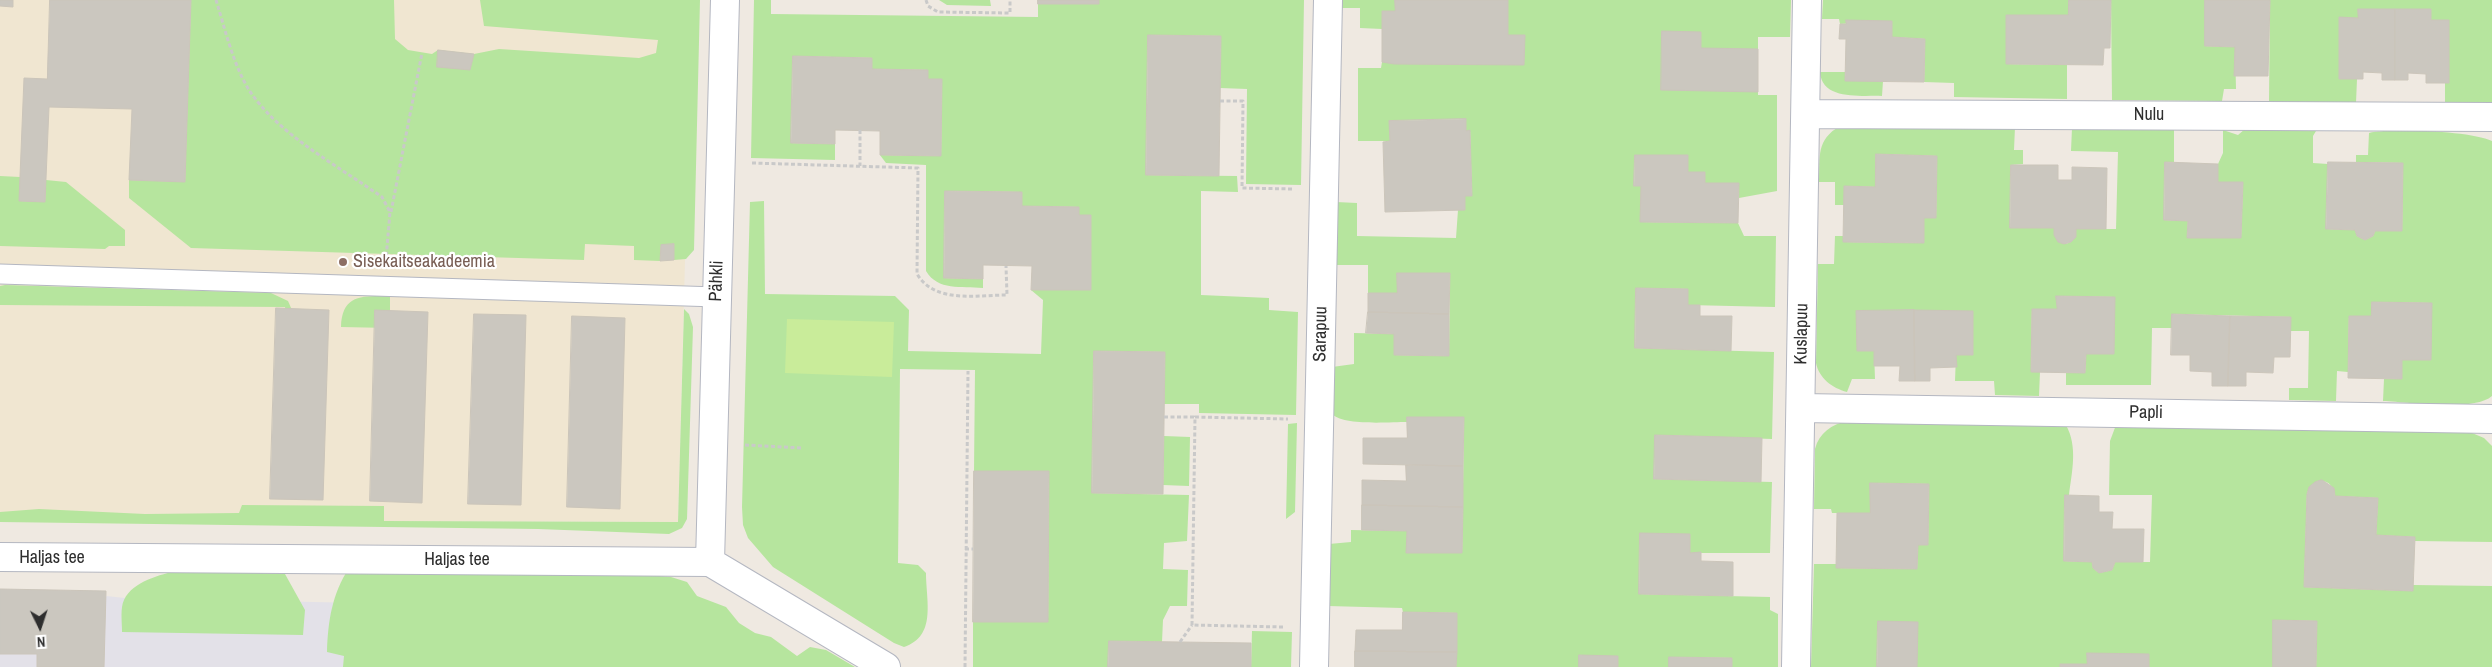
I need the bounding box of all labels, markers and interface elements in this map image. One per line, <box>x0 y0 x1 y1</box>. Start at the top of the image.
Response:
street label: Nulu <box>2134 104 2164 126</box>
place label: Sisekaitseakadeemia <box>353 251 495 273</box>
marker: Sisekaitseakadeemia <box>337 256 349 268</box>
street label: Pähkli <box>705 260 729 302</box>
street label: Kuslapuu <box>1791 303 1813 365</box>
street label: Sarapuu <box>1310 306 1332 362</box>
street label: Papli <box>2129 402 2163 424</box>
street label: Haljas tee <box>19 547 85 569</box>
street label: Haljas tee <box>424 549 490 571</box>
north arrow <box>15 602 65 652</box>
text: N <box>36 633 46 651</box>

